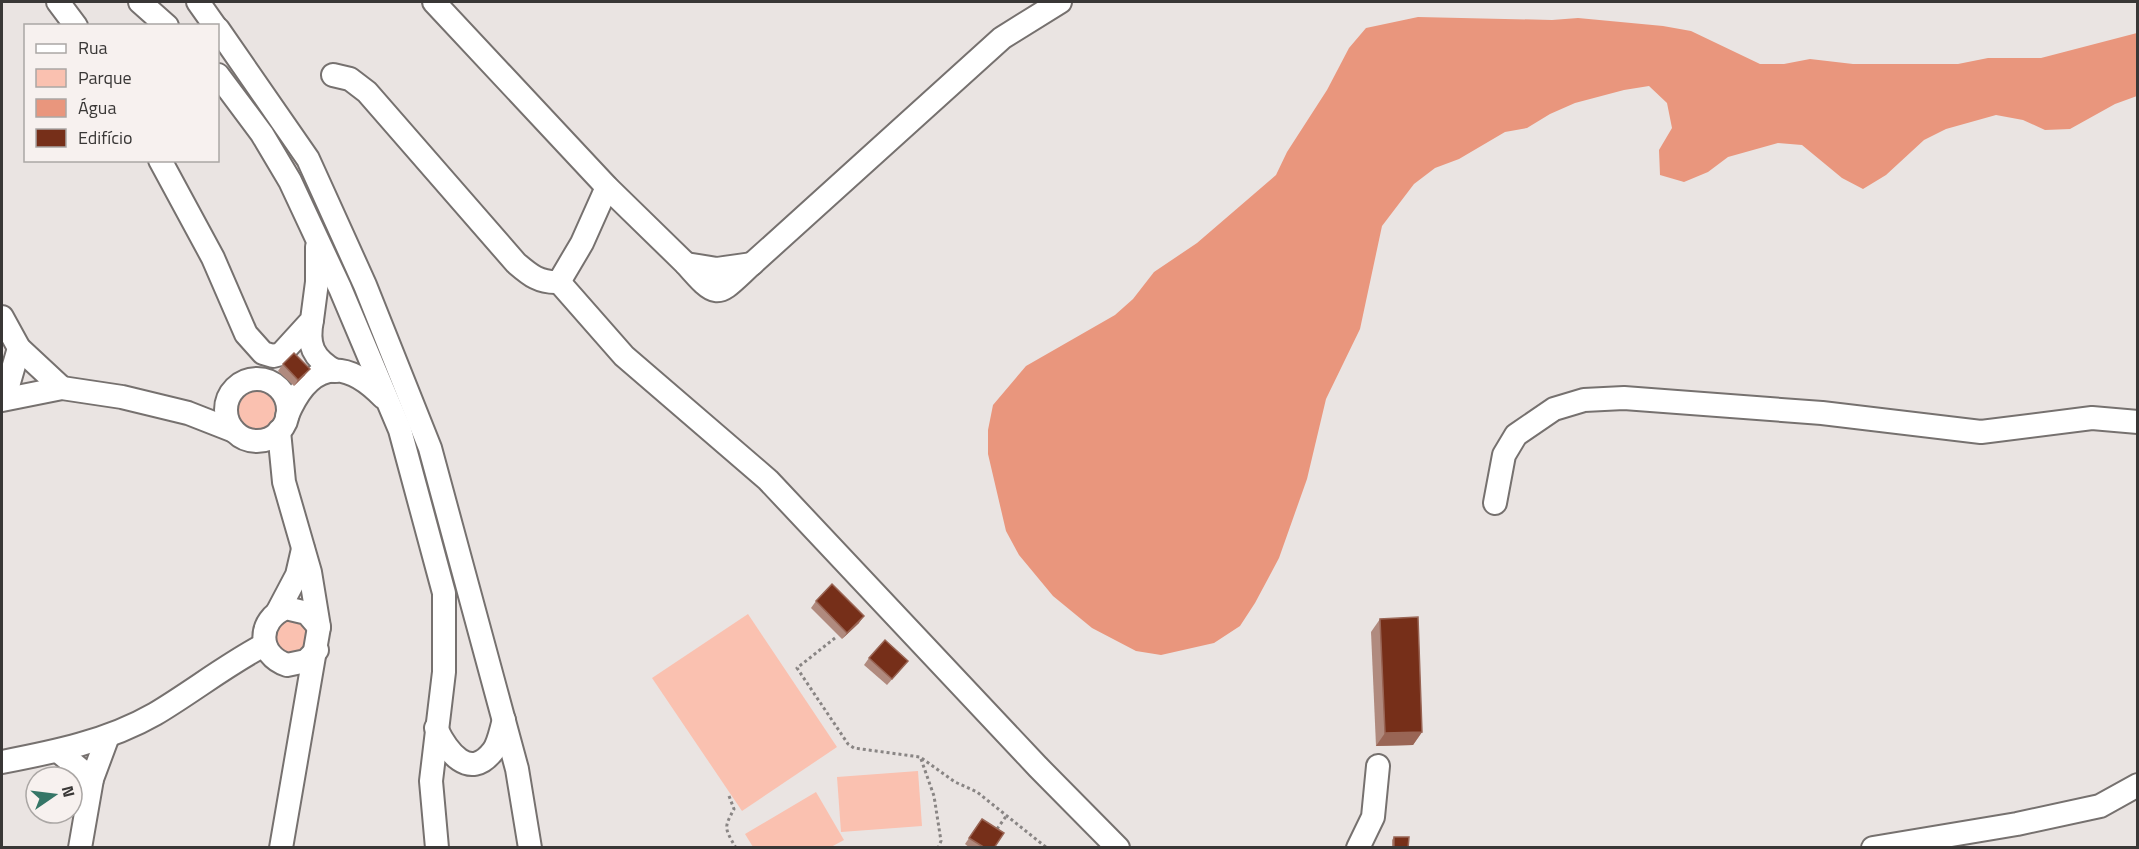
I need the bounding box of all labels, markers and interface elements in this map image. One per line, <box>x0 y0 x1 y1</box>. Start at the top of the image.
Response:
legend <box>24 24 219 162</box>
text: Rua <box>78 34 108 61</box>
text: Parque <box>78 64 132 91</box>
text: Água <box>78 94 116 121</box>
text: Edifício <box>78 124 132 151</box>
north arrow <box>24 765 84 825</box>
text: N <box>56 783 82 800</box>

